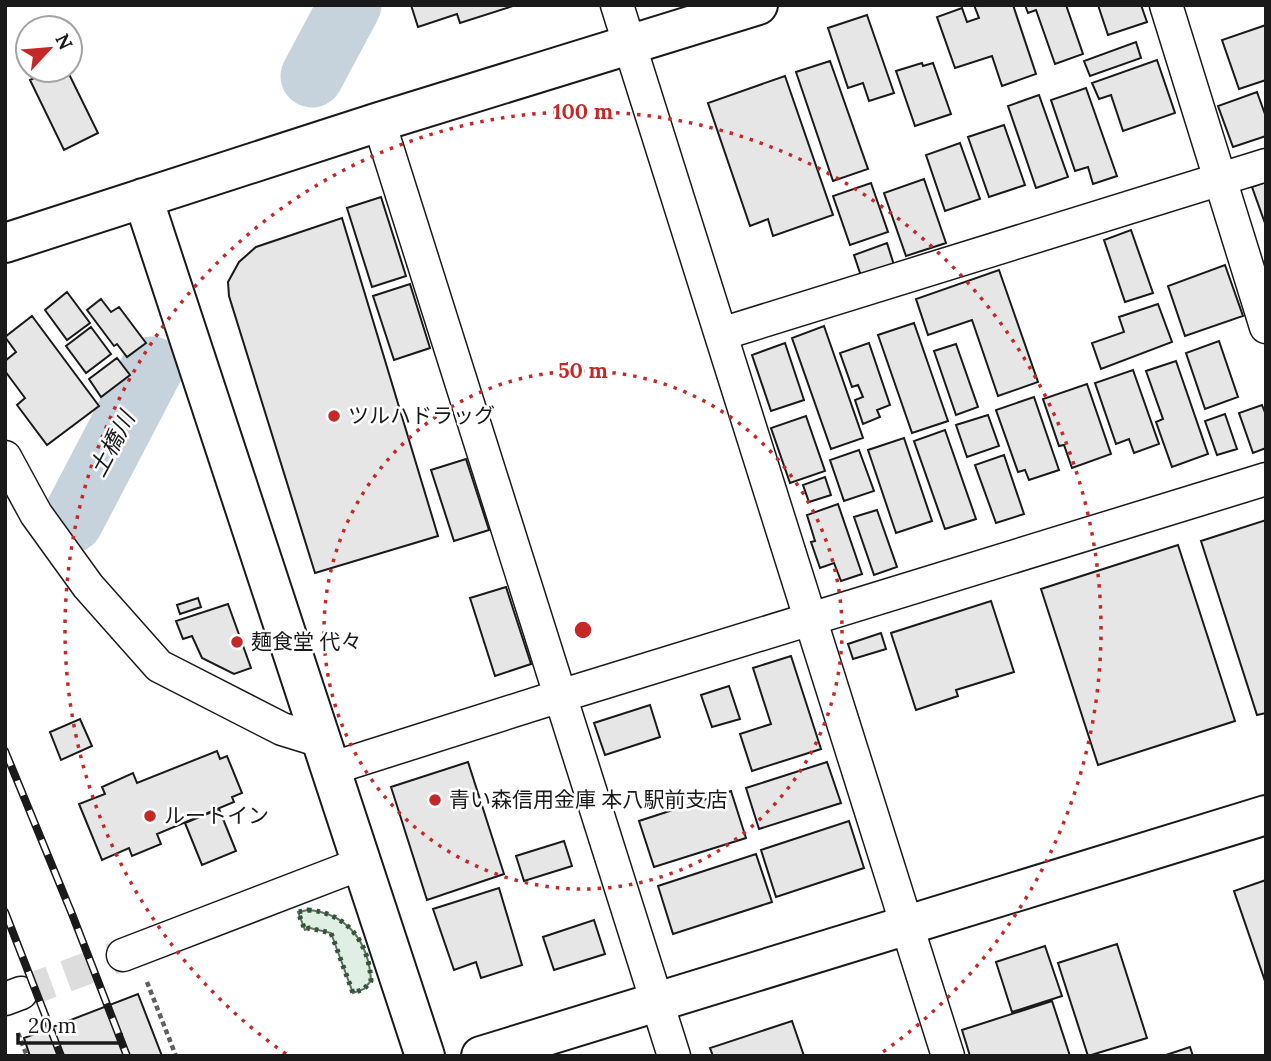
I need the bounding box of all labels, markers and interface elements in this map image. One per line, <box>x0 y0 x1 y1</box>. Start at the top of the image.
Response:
north arrow <box>14 14 84 84</box>
text: N <box>50 30 78 54</box>
text: 100 m <box>553 98 613 125</box>
text: 50 m <box>558 357 608 384</box>
place label: ツルハドラッグ <box>348 402 495 429</box>
water label: 土橋川 <box>83 404 142 481</box>
marker: ツルハドラッグ <box>326 408 342 424</box>
centre of rings <box>571 618 595 642</box>
place label: 麺食堂 代々 <box>251 628 362 655</box>
marker: 麺食堂 代々 <box>229 634 245 650</box>
place label: 青い森信用金庫 本八駅前支店 <box>449 786 728 813</box>
marker: 青い森信用金庫 本八駅前支店 <box>427 792 443 808</box>
place label: ルートイン <box>164 802 269 829</box>
marker: ルートイン <box>142 808 158 824</box>
scale bar <box>18 1002 121 1046</box>
text: 20 m <box>28 1012 77 1039</box>

